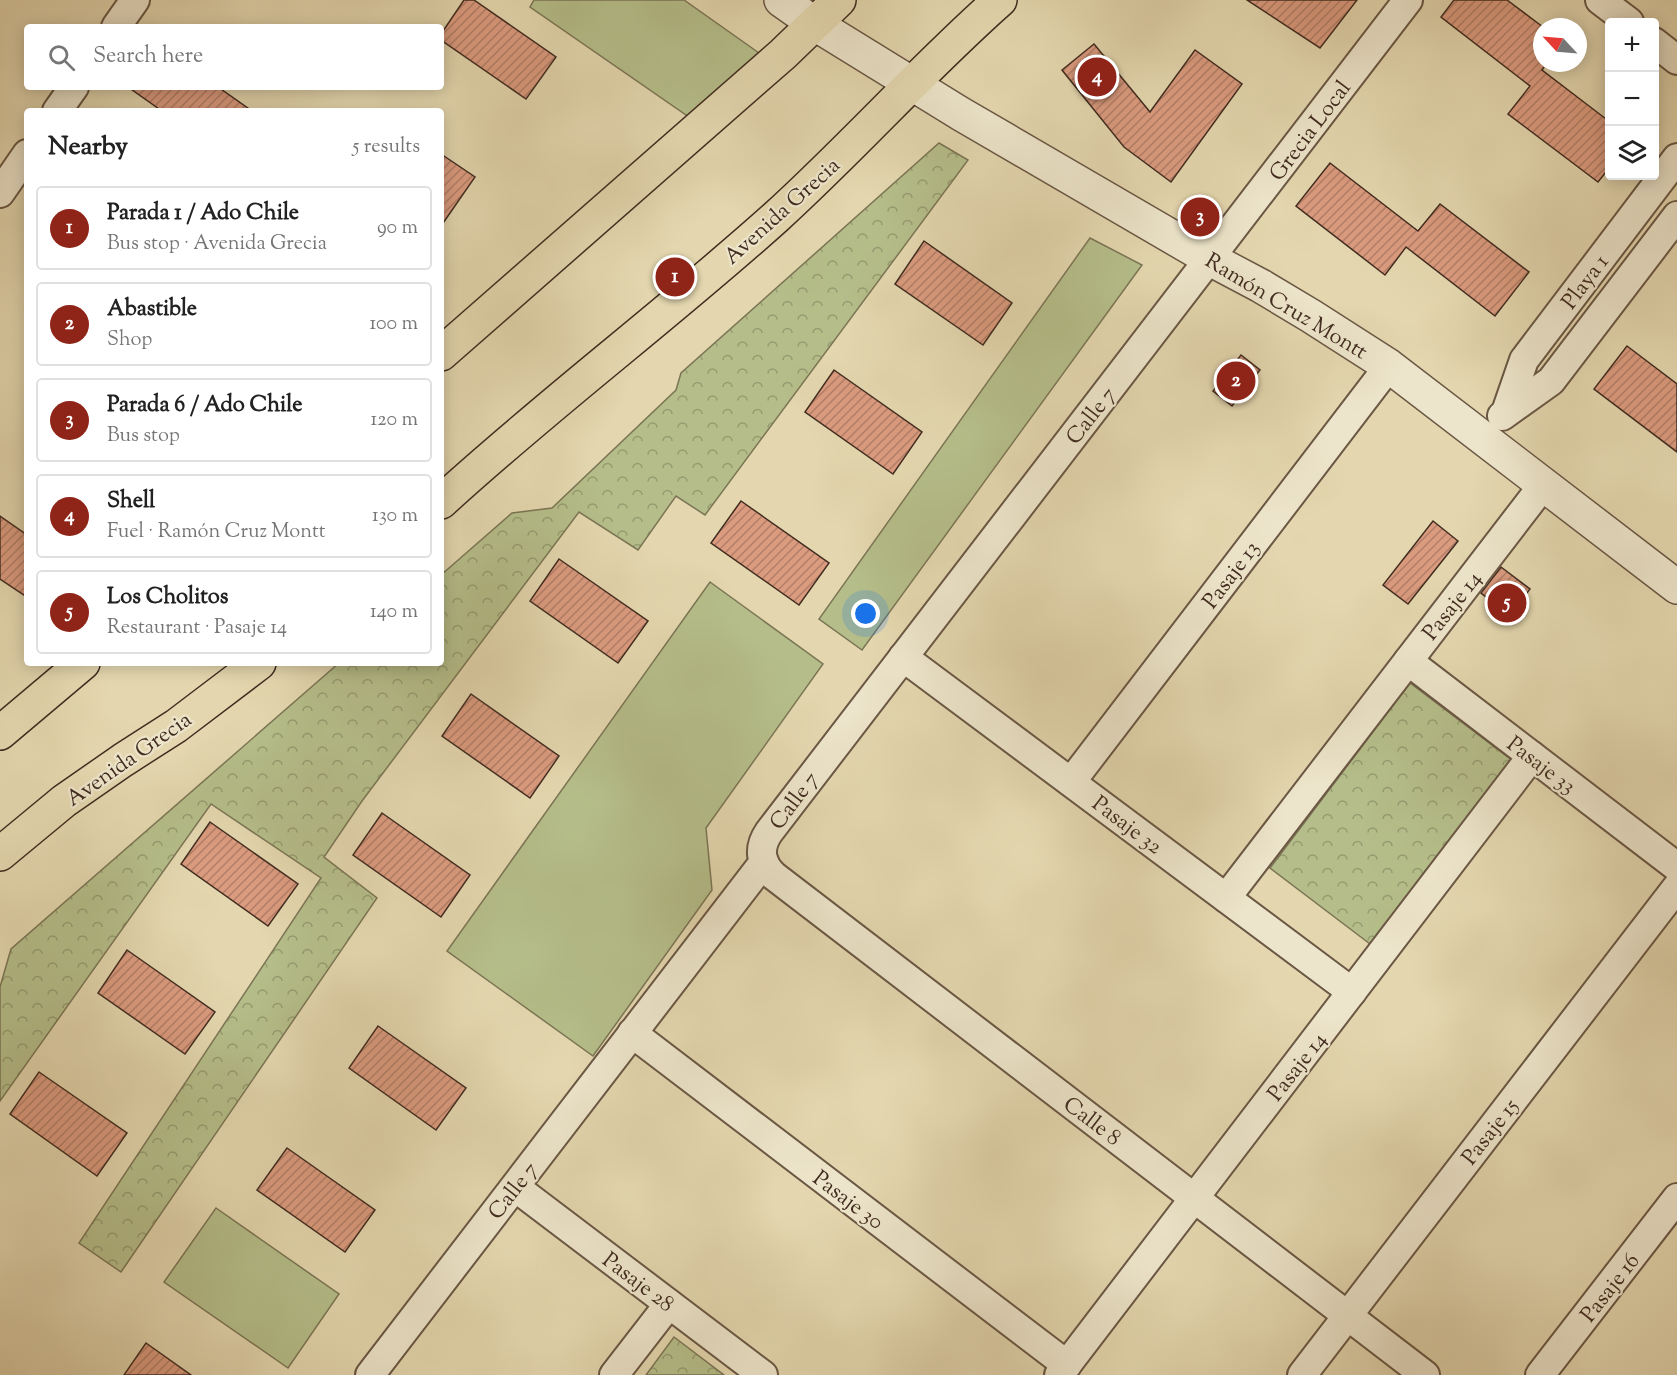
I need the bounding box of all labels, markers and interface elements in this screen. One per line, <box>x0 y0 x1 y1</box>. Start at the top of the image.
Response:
north arrow <box>1533 18 1587 72</box>
map controls <box>1605 18 1659 180</box>
button: + <box>1605 18 1659 72</box>
search box <box>24 24 444 90</box>
icon: search <box>45 41 78 74</box>
text: Search here <box>93 41 203 73</box>
pin: 4 <box>1078 54 1116 100</box>
button: − <box>1605 72 1659 126</box>
street label: Grecia Local <box>1263 75 1360 189</box>
button: layers <box>1605 126 1659 180</box>
text: Nearby <box>48 129 128 166</box>
text: 5 results <box>353 133 420 162</box>
street label: Avenida Grecia <box>718 151 848 273</box>
pin: 3 <box>1180 194 1220 240</box>
text: Parada 1 / Ado Chile <box>107 198 299 230</box>
text: 1 <box>66 214 73 243</box>
text: 90 m <box>377 214 418 243</box>
text: Bus stop · Avenida Grecia <box>107 230 327 259</box>
street label: Ramón Cruz Montt <box>1198 246 1373 369</box>
street label: Playa 1 <box>1555 248 1618 317</box>
pin: 1 <box>656 254 694 300</box>
text: Abastible <box>107 294 197 326</box>
text: 2 <box>65 310 74 339</box>
text: 100 m <box>369 310 418 339</box>
text: Shop <box>107 326 152 355</box>
pin: 2 <box>1216 358 1256 404</box>
street label: Calle 7 <box>1060 381 1125 453</box>
text: Parada 6 / Ado Chile <box>107 390 303 422</box>
text: 3 <box>65 406 74 435</box>
text: 120 m <box>370 406 418 435</box>
text: Bus stop <box>107 422 180 451</box>
text: Shell <box>107 486 155 518</box>
text: 4 <box>64 502 75 531</box>
text: 130 m <box>372 502 418 531</box>
text: Fuel · Ramón Cruz Montt <box>107 518 326 547</box>
street label: Pasaje 13 <box>1196 535 1269 617</box>
street label: Pasaje 14 <box>1416 565 1491 648</box>
pin: 5 <box>1488 580 1526 626</box>
text: Los Cholitos <box>107 582 229 614</box>
text: 5 <box>66 598 73 627</box>
text: 140 m <box>370 598 418 627</box>
your location <box>851 599 880 628</box>
text: Restaurant · Pasaje 14 <box>107 614 287 643</box>
street label: Avenida Grecia <box>60 705 199 816</box>
street label: Pasaje 33 <box>1499 730 1582 803</box>
street label: Calle 7 <box>763 766 828 838</box>
street label: Pasaje 32 <box>1084 789 1168 864</box>
street label: Pasaje 14 <box>1261 1026 1336 1109</box>
street label: Calle 8 <box>1055 1090 1127 1155</box>
street label: Pasaje 15 <box>1455 1092 1528 1173</box>
street label: Calle 7 <box>482 1156 547 1228</box>
street label: Pasaje 30 <box>805 1164 890 1239</box>
street label: Pasaje 28 <box>594 1246 680 1321</box>
street label: Pasaje 16 <box>1574 1247 1649 1330</box>

